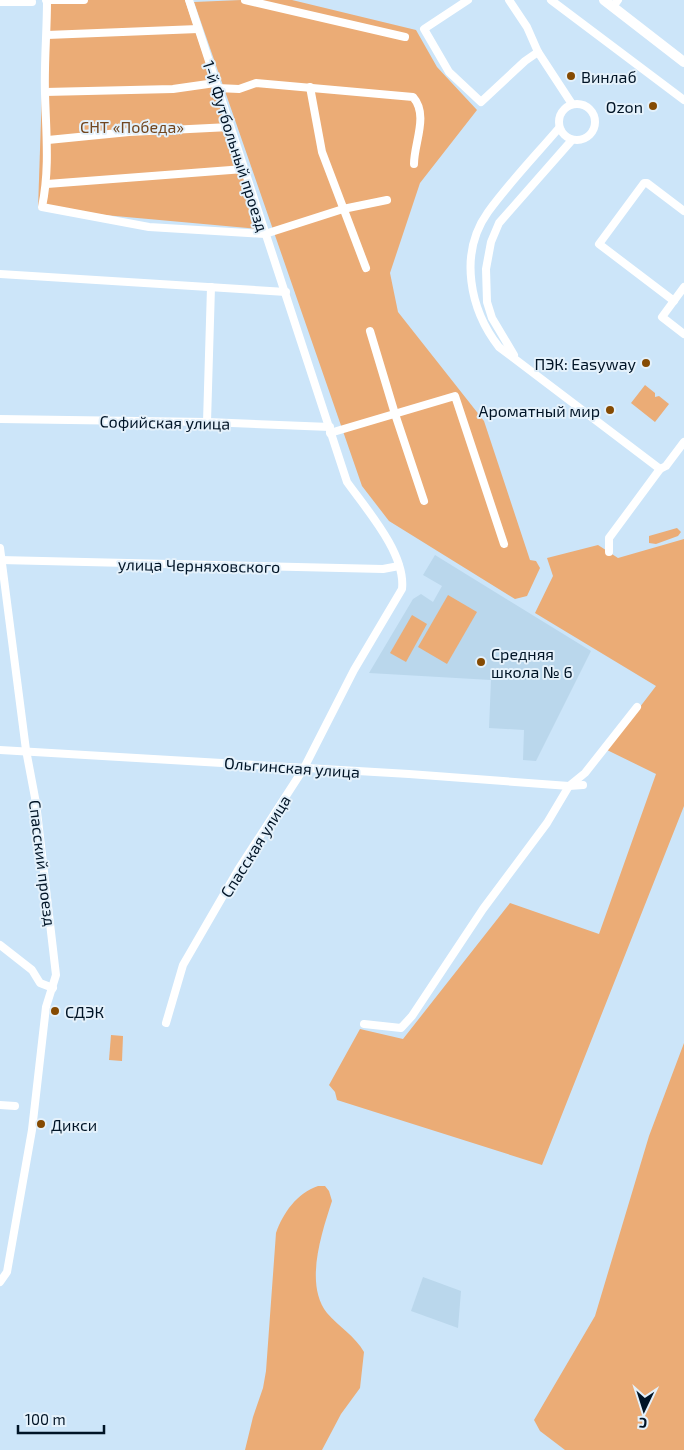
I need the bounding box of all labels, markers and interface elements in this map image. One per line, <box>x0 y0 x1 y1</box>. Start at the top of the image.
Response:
street label: 1-й Футбольный проезд <box>198 58 273 234</box>
place label: Винлаб <box>581 67 637 86</box>
marker: Винлаб <box>565 70 577 82</box>
place label: Ozon <box>606 97 643 116</box>
marker: Ozon <box>647 100 659 112</box>
park label: СНТ «Победа» <box>80 117 184 136</box>
place label: ПЭК: Easyway <box>534 354 637 373</box>
marker: ПЭК: Easyway <box>640 357 652 369</box>
place label: Ароматный мир <box>478 401 600 420</box>
marker: Ароматный мир <box>604 404 616 416</box>
street label: Софийская улица <box>100 411 230 434</box>
street label: улица Черняховского <box>118 554 280 577</box>
place label: Средняя школа № 6 <box>491 644 573 681</box>
marker: Средняя школа № 6 <box>475 656 487 668</box>
street label: Ольгинская улица <box>223 753 361 782</box>
street label: Спасская улица <box>216 791 295 901</box>
street label: Спасский проезд <box>26 799 60 927</box>
place label: СДЭК <box>65 1002 104 1021</box>
marker: СДЭК <box>49 1005 61 1017</box>
place label: Дикси <box>51 1115 97 1134</box>
marker: Дикси <box>35 1118 47 1130</box>
north arrow <box>619 1385 669 1435</box>
scale bar <box>18 1402 104 1434</box>
text: 100 m <box>25 1410 66 1428</box>
text: С <box>638 1415 648 1432</box>

